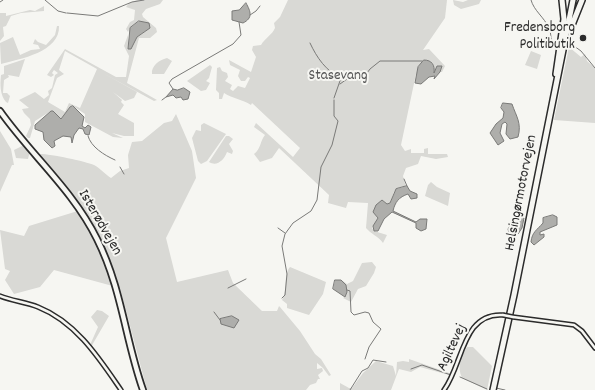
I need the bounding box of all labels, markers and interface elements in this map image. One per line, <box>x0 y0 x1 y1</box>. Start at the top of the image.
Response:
place label: Fredensborg Politibutik <box>504 20 575 55</box>
marker: Fredensborg Politibutik <box>578 33 588 43</box>
park label: Stasevang <box>309 68 367 86</box>
street label: Helsingørmotorvejen <box>502 134 542 252</box>
street label: Isterødvejen <box>73 187 125 259</box>
street label: Agiltevej <box>434 322 472 374</box>

